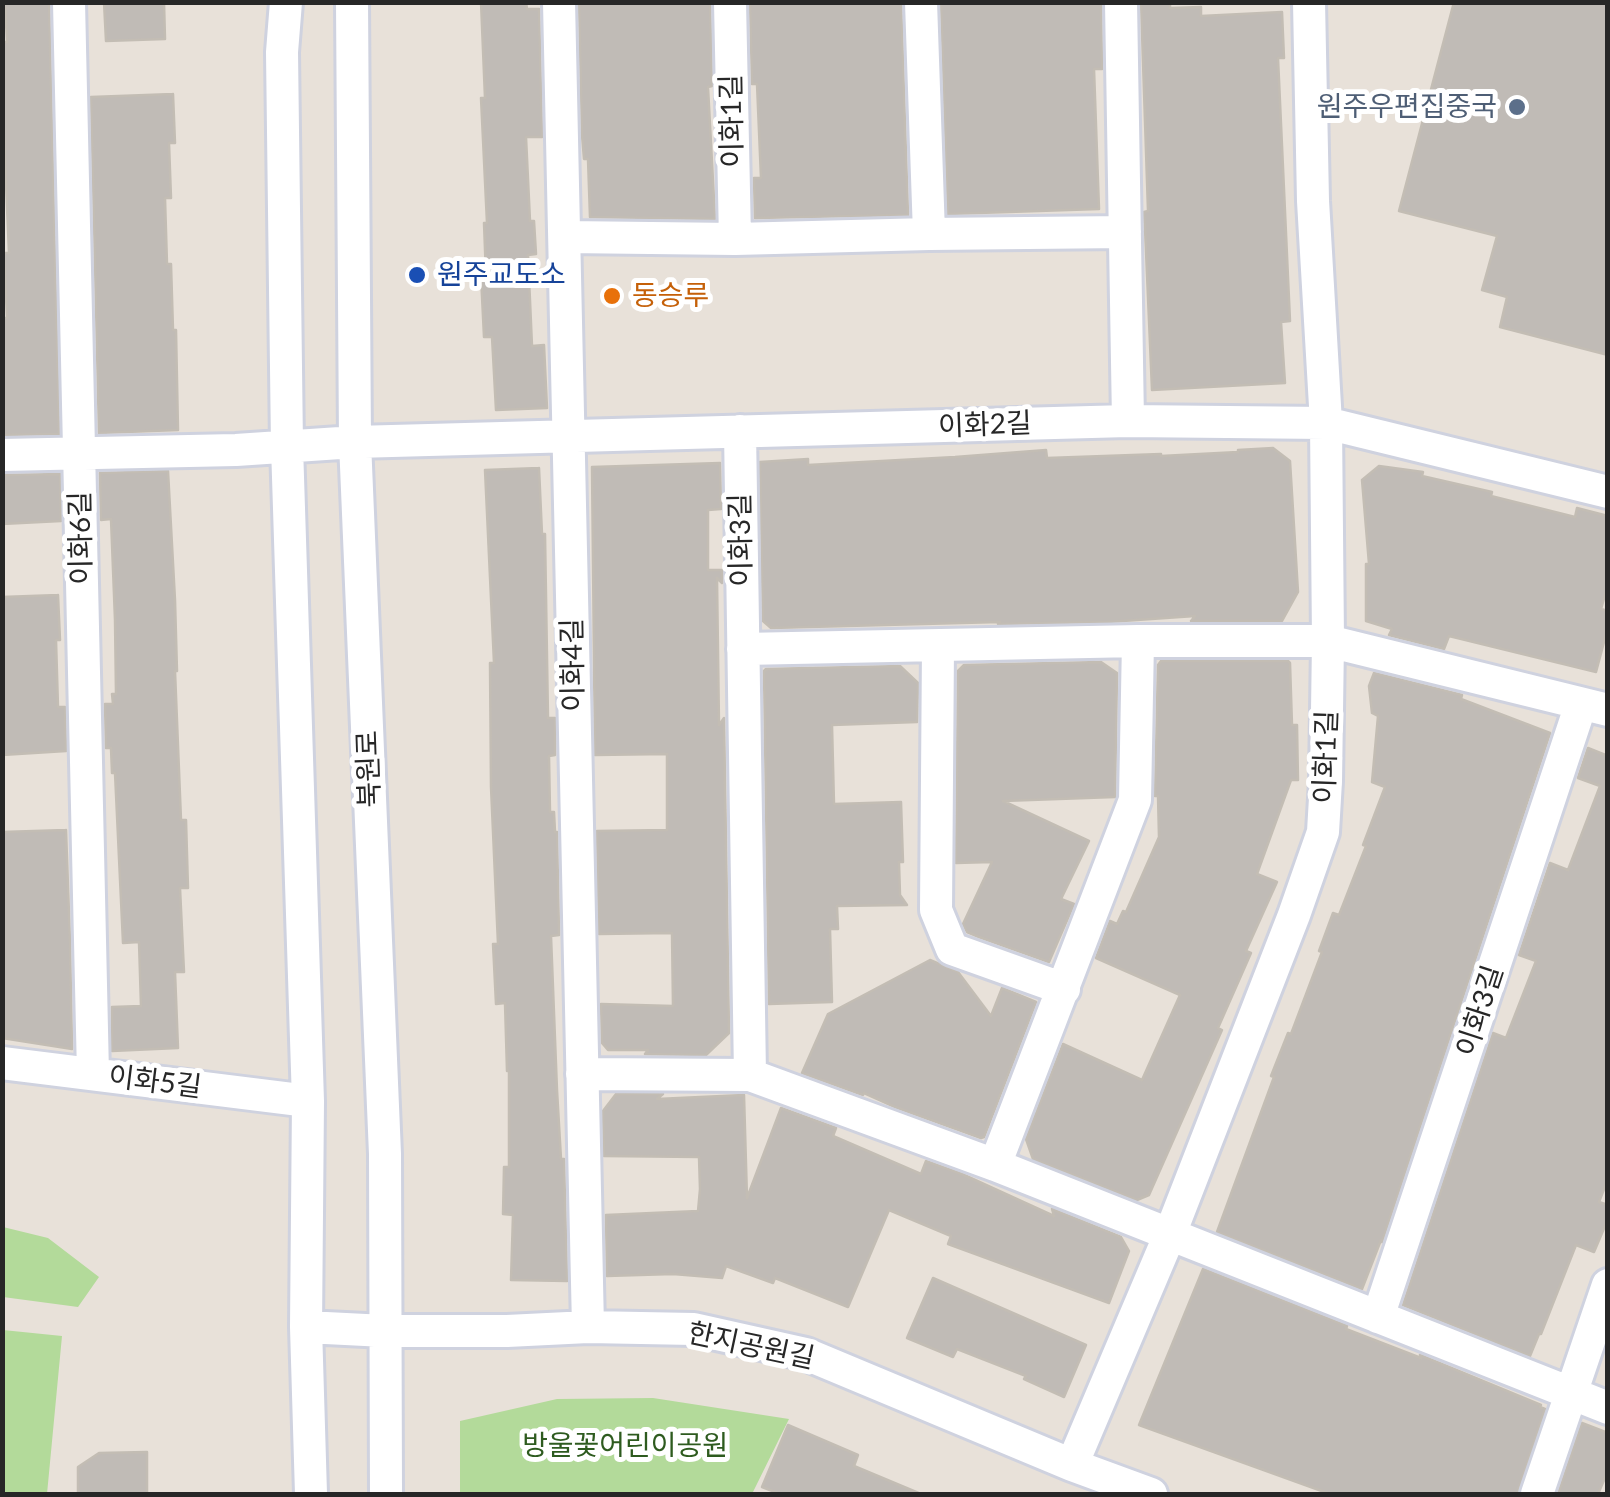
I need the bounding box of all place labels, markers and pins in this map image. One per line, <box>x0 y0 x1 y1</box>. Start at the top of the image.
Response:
place label: 원주우편집중국 <box>1317 90 1497 124</box>
marker: 원주우편집중국 <box>1506 96 1528 118</box>
place label: 원주교도소 <box>437 258 566 292</box>
marker: 원주교도소 <box>406 264 428 286</box>
place label: 동승루 <box>632 279 709 313</box>
marker: 동승루 <box>601 285 623 307</box>

